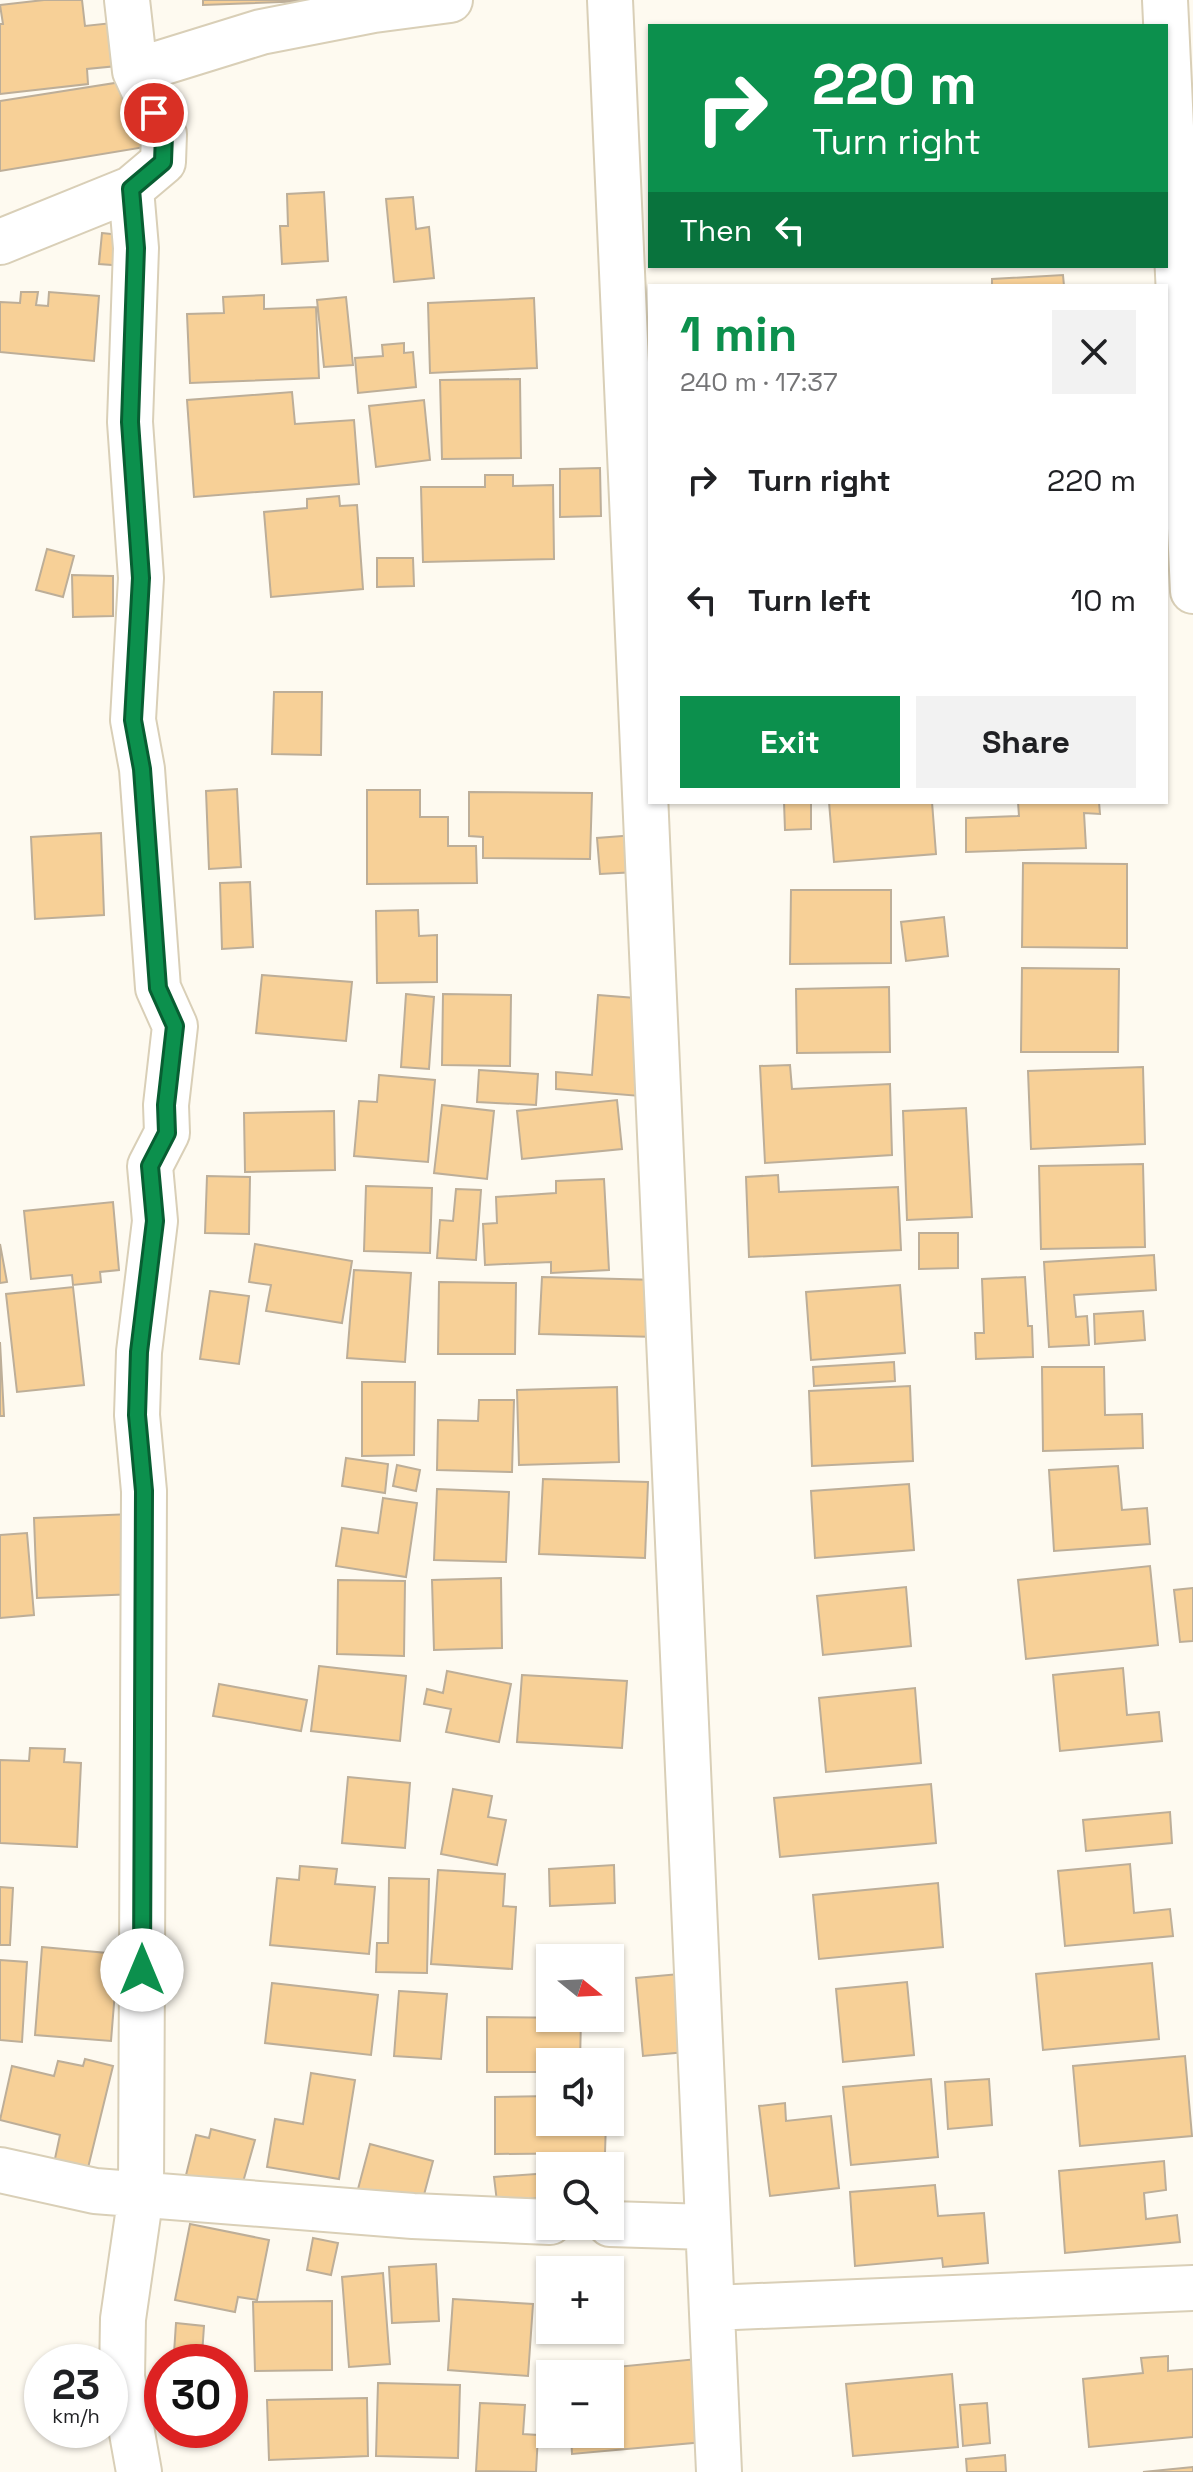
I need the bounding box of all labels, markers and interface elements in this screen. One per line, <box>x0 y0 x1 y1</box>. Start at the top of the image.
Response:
text: 220 m <box>812 49 977 120</box>
icon: right <box>680 56 784 160</box>
pin <box>120 79 188 147</box>
icon: arrive <box>132 91 176 135</box>
text: Turn right <box>812 119 981 165</box>
icon: left <box>768 208 812 252</box>
text: Then <box>680 211 752 250</box>
text: 1 min <box>680 304 797 365</box>
button: close <box>1052 310 1136 394</box>
text: 240 m · 17:37 <box>680 365 838 399</box>
icon: right <box>680 458 724 502</box>
text: Turn right <box>748 461 891 500</box>
text: 220 m <box>1047 461 1136 500</box>
icon: left <box>680 578 724 622</box>
text: Turn left <box>748 581 871 620</box>
text: 10 m <box>1071 581 1136 620</box>
button: Exit <box>680 696 900 788</box>
button: Share <box>916 696 1136 788</box>
position arrow <box>100 1928 184 2012</box>
north arrow <box>536 1944 624 2032</box>
map controls <box>536 1944 624 2448</box>
button: sound <box>536 2048 624 2136</box>
button: search <box>536 2152 624 2240</box>
button: + <box>536 2256 624 2344</box>
speed limit sign: 30 <box>144 2344 248 2448</box>
text: 23 <box>52 2360 100 2411</box>
button: − <box>536 2360 624 2448</box>
text: km/h <box>52 2403 100 2429</box>

